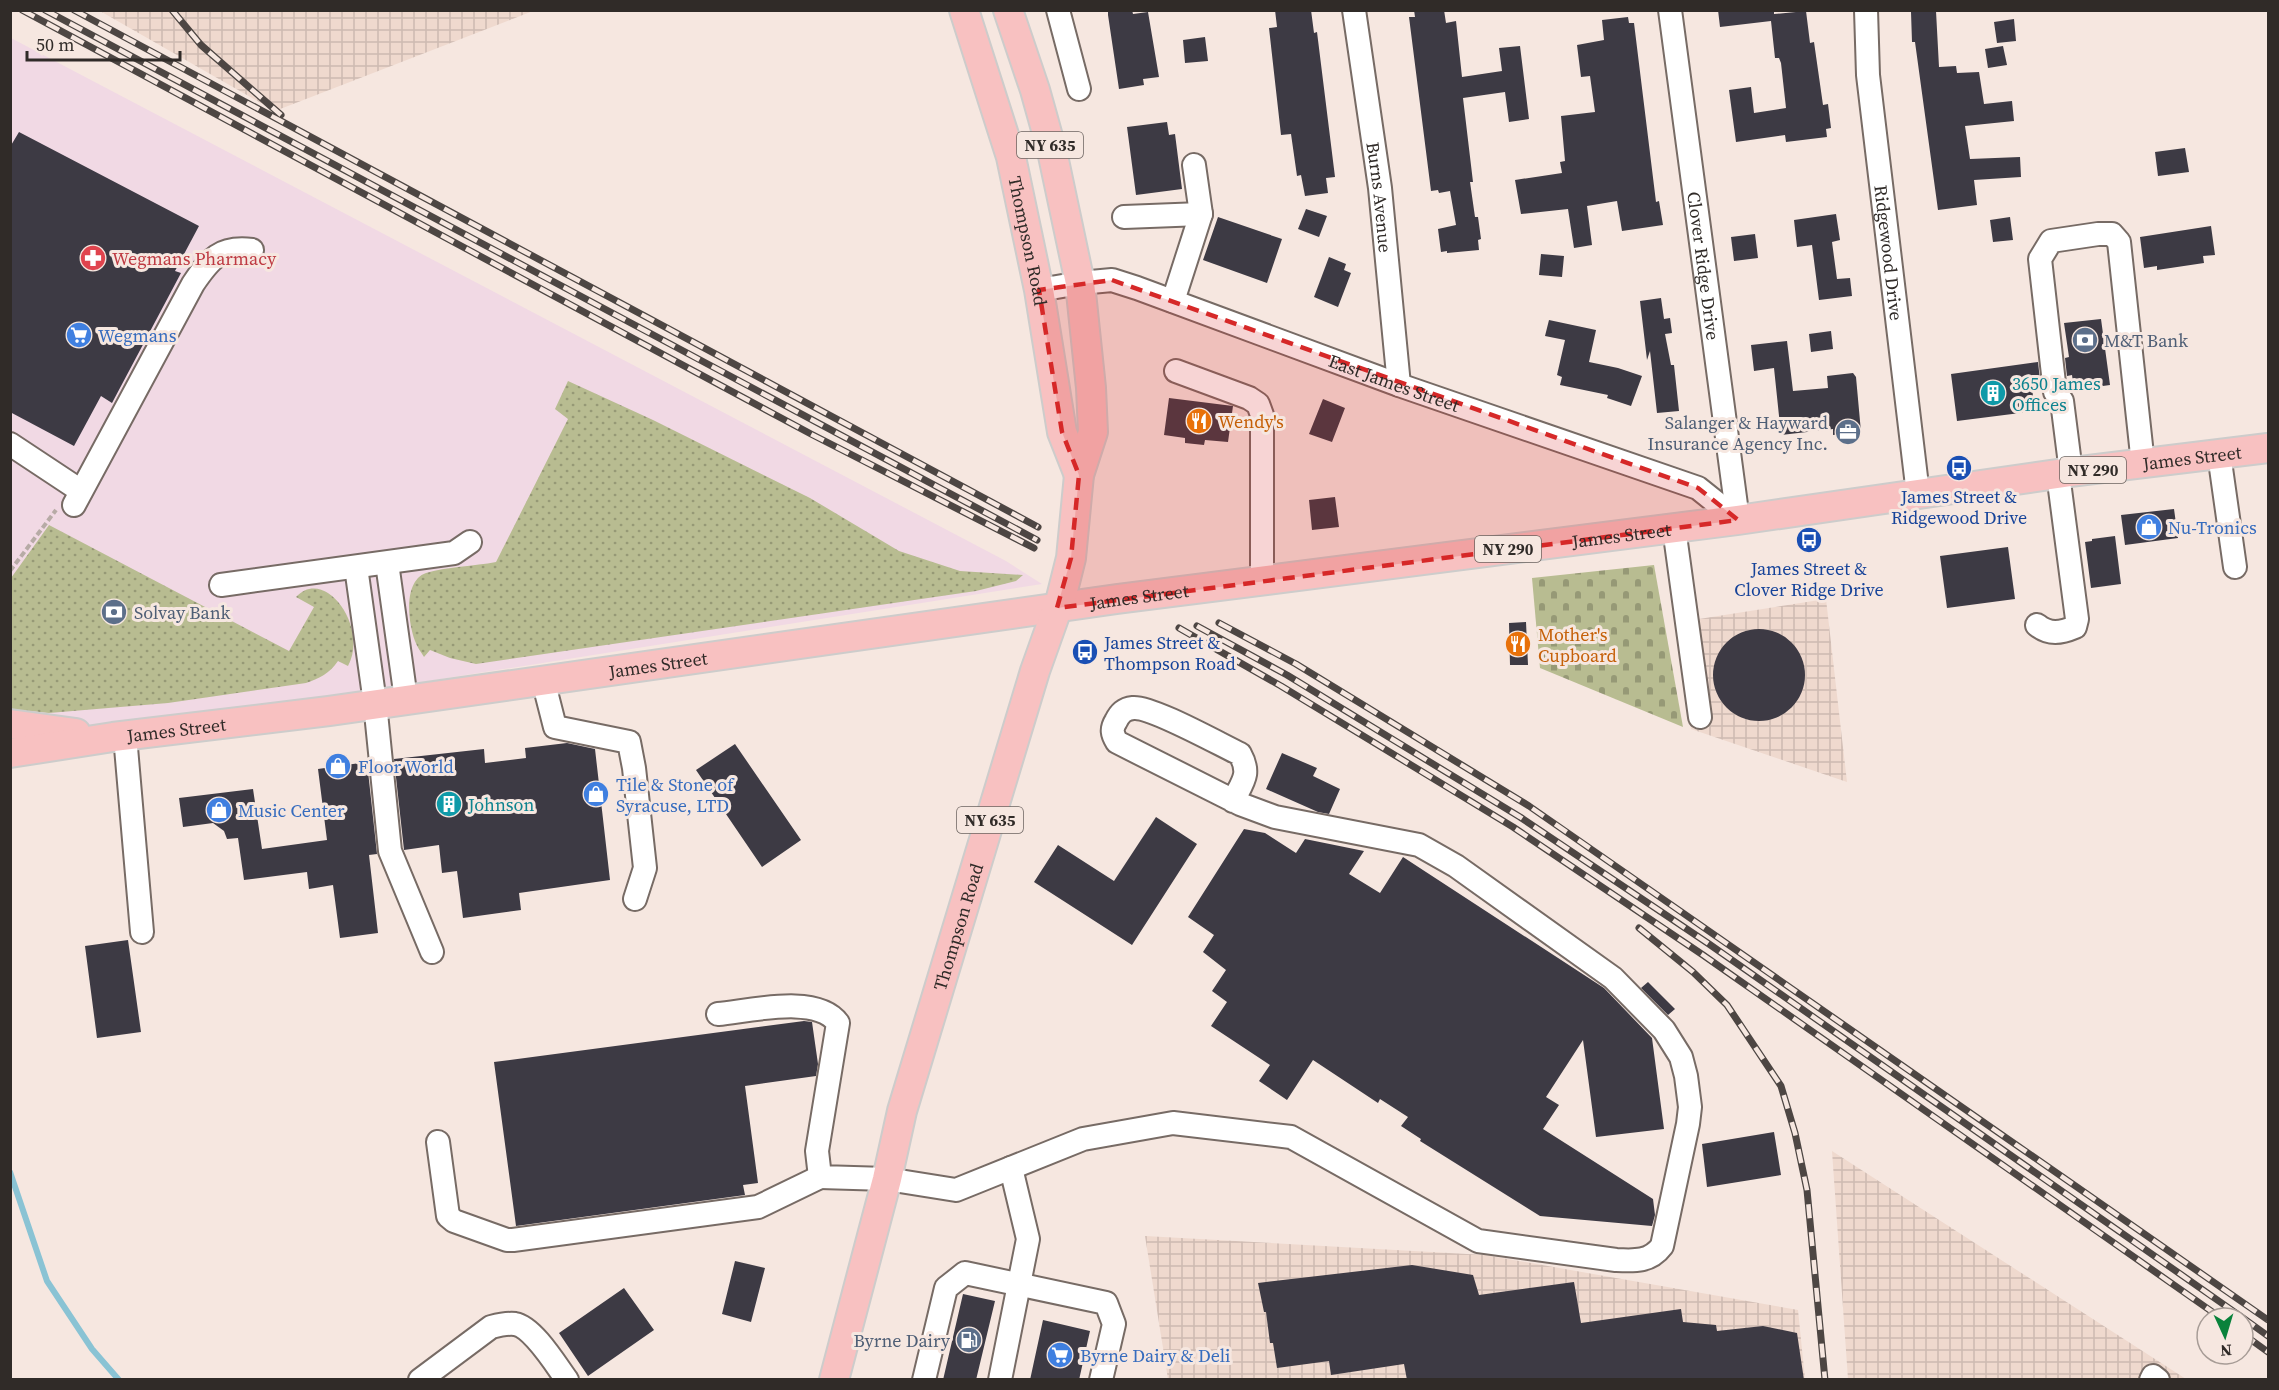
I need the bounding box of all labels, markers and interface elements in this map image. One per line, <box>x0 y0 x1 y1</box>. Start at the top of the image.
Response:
scale bar <box>27 24 180 62</box>
text: 50 m <box>36 32 74 57</box>
road number: NY 635 <box>1017 132 1083 158</box>
street label: Burns Avenue <box>1361 140 1399 254</box>
street label: Thompson Road <box>1003 174 1054 307</box>
street label: Ridgewood Drive <box>1869 184 1910 322</box>
street label: Clover Ridge Drive <box>1682 190 1726 341</box>
pharmacy icon: Wegmans Pharmacy <box>78 243 108 273</box>
place label: Wegmans Pharmacy <box>112 246 277 271</box>
supermarket icon: Wegmans <box>64 320 94 350</box>
place label: Wegmans <box>98 323 177 348</box>
bank icon: M&T Bank <box>2070 325 2100 355</box>
place label: M&T Bank <box>2104 328 2188 353</box>
street label: East James Street <box>1325 348 1463 417</box>
place label: 3650 James Offices <box>2012 371 2101 417</box>
building icon: 3650 James Offices <box>1978 378 2008 408</box>
restaurant icon: Wendy's <box>1184 406 1214 436</box>
place label: Wendy's <box>1218 409 1284 434</box>
place label: Salanger & Hayward Insurance Agency Inc. <box>1647 410 1828 456</box>
office icon: Salanger & Hayward Insurance Agency Inc. <box>1833 417 1863 447</box>
street label: James Street <box>2140 439 2243 476</box>
bus stop icon: James Street & Ridgewood Drive <box>1944 453 1974 483</box>
road number: NY 290 <box>2060 457 2126 483</box>
place label: James Street & Ridgewood Drive <box>1891 484 2027 530</box>
shop icon: Nu-Tronics <box>2134 512 2164 542</box>
place label: Nu-Tronics <box>2168 515 2257 540</box>
street label: James Street <box>1569 516 1672 554</box>
bus stop icon: James Street & Clover Ridge Drive <box>1794 525 1824 555</box>
road number: NY 290 <box>1475 536 1541 562</box>
place label: James Street & Clover Ridge Drive <box>1734 556 1884 602</box>
street label: James Street <box>1087 578 1190 615</box>
bank icon: Solvay Bank <box>99 597 129 627</box>
place label: Solvay Bank <box>134 600 231 625</box>
place label: Mother's Cupboard <box>1538 622 1617 668</box>
restaurant icon: Mother's Cupboard <box>1503 629 1533 659</box>
place label: James Street & Thompson Road <box>1103 630 1236 676</box>
bus stop icon: James Street & Thompson Road <box>1070 637 1100 667</box>
street label: James Street <box>606 645 709 684</box>
street label: James Street <box>125 711 227 748</box>
shop icon: Floor World <box>323 751 353 781</box>
place label: Floor World <box>358 754 454 779</box>
place label: Tile & Stone of Syracuse, LTD <box>616 772 735 818</box>
shop icon: Tile & Stone of Syracuse, LTD <box>581 779 611 809</box>
building icon: Johnson <box>434 789 464 819</box>
place label: Johnson <box>467 792 534 817</box>
shop icon: Music Center <box>204 795 234 825</box>
place label: Music Center <box>238 798 345 823</box>
road number: NY 635 <box>957 807 1023 833</box>
street label: Thompson Road <box>927 860 989 993</box>
north arrow <box>2195 1306 2255 1366</box>
fuel station icon: Byrne Dairy <box>954 1325 984 1355</box>
place label: Byrne Dairy <box>853 1328 951 1353</box>
supermarket icon: Byrne Dairy & Deli <box>1045 1340 1075 1370</box>
text: N <box>2219 1340 2233 1362</box>
place label: Byrne Dairy & Deli <box>1080 1343 1230 1368</box>

